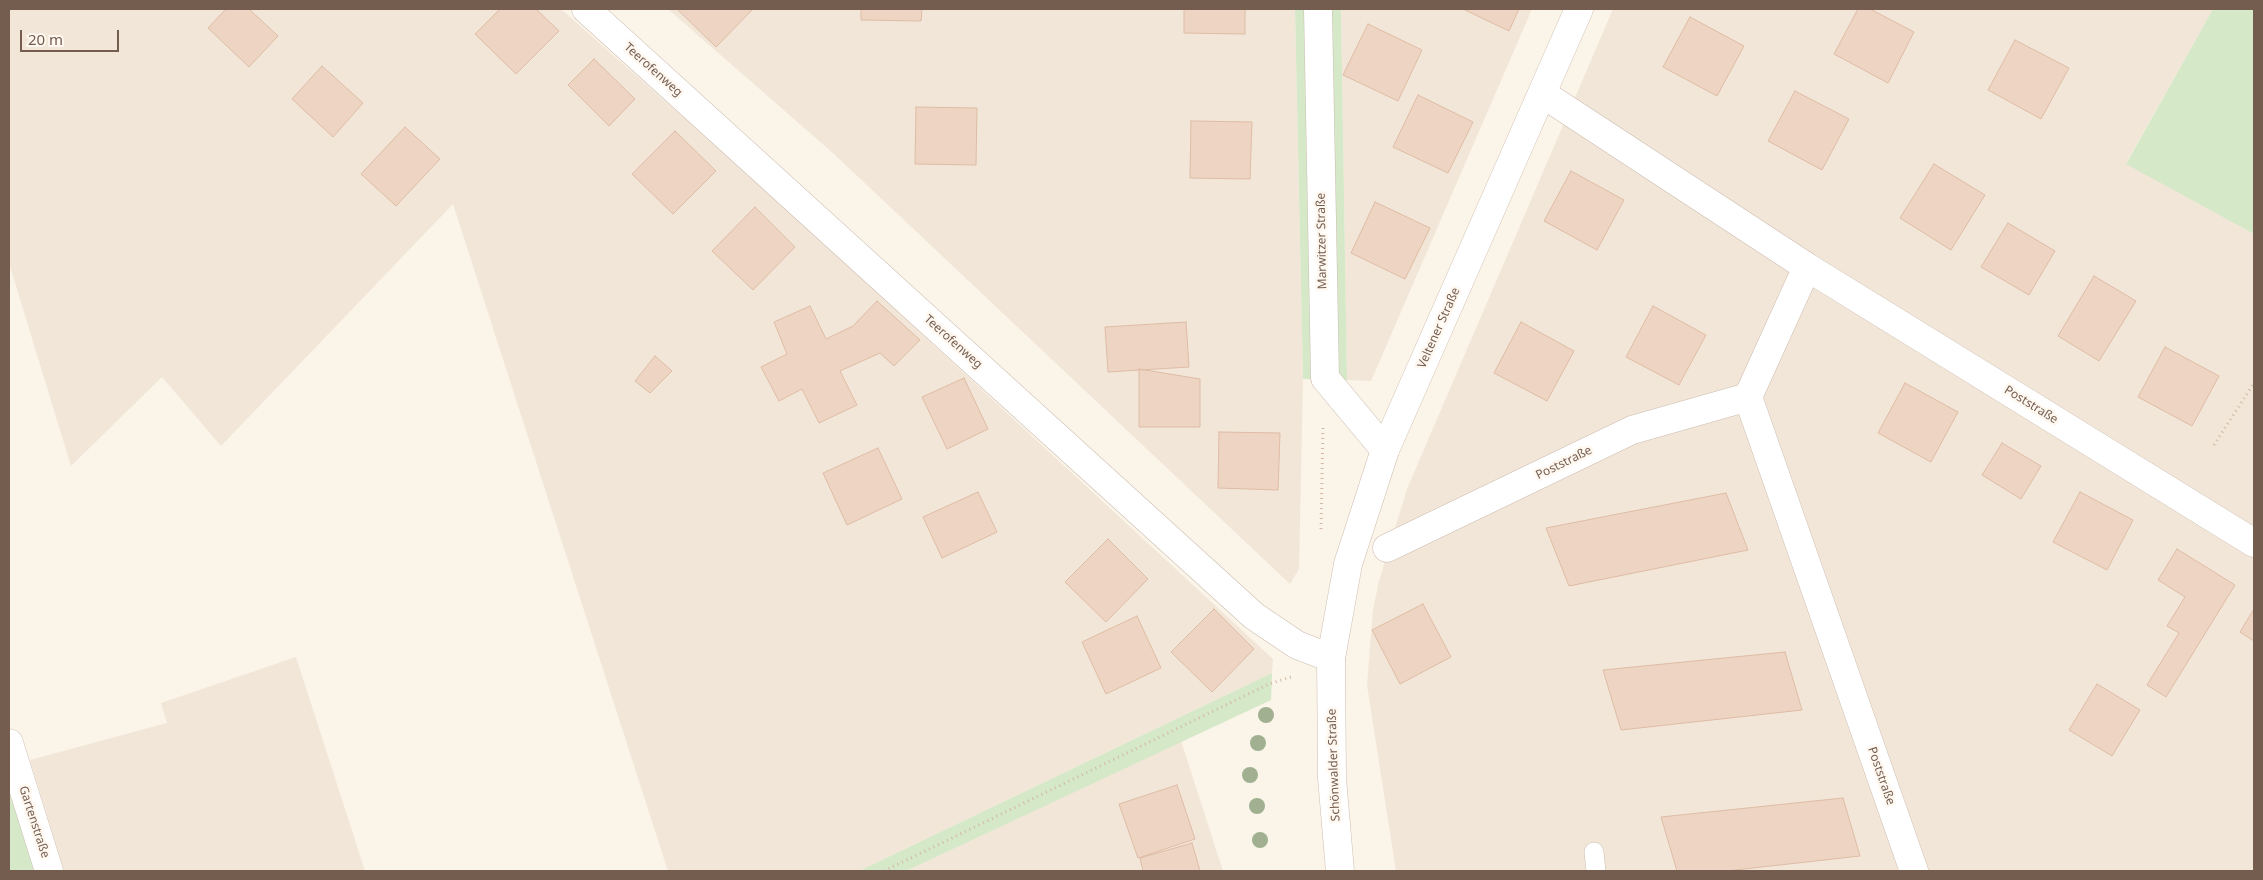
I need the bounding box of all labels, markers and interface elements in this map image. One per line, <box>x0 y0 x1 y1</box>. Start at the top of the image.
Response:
scale bar <box>22 20 121 52</box>
text: 20 m <box>28 29 63 49</box>
street label: Teerofenweg <box>621 40 685 100</box>
street label: Marwitzer Straße <box>1314 193 1330 289</box>
street label: Veltener Straße <box>1415 285 1463 371</box>
street label: Teerofenweg <box>921 312 985 372</box>
street label: Poststraße <box>2002 383 2060 427</box>
street label: Poststraße <box>1534 443 1594 483</box>
street label: Schönwalder Straße <box>1325 708 1343 822</box>
street label: Poststraße <box>1864 745 1898 807</box>
street label: Gartenstraße <box>16 784 52 860</box>

